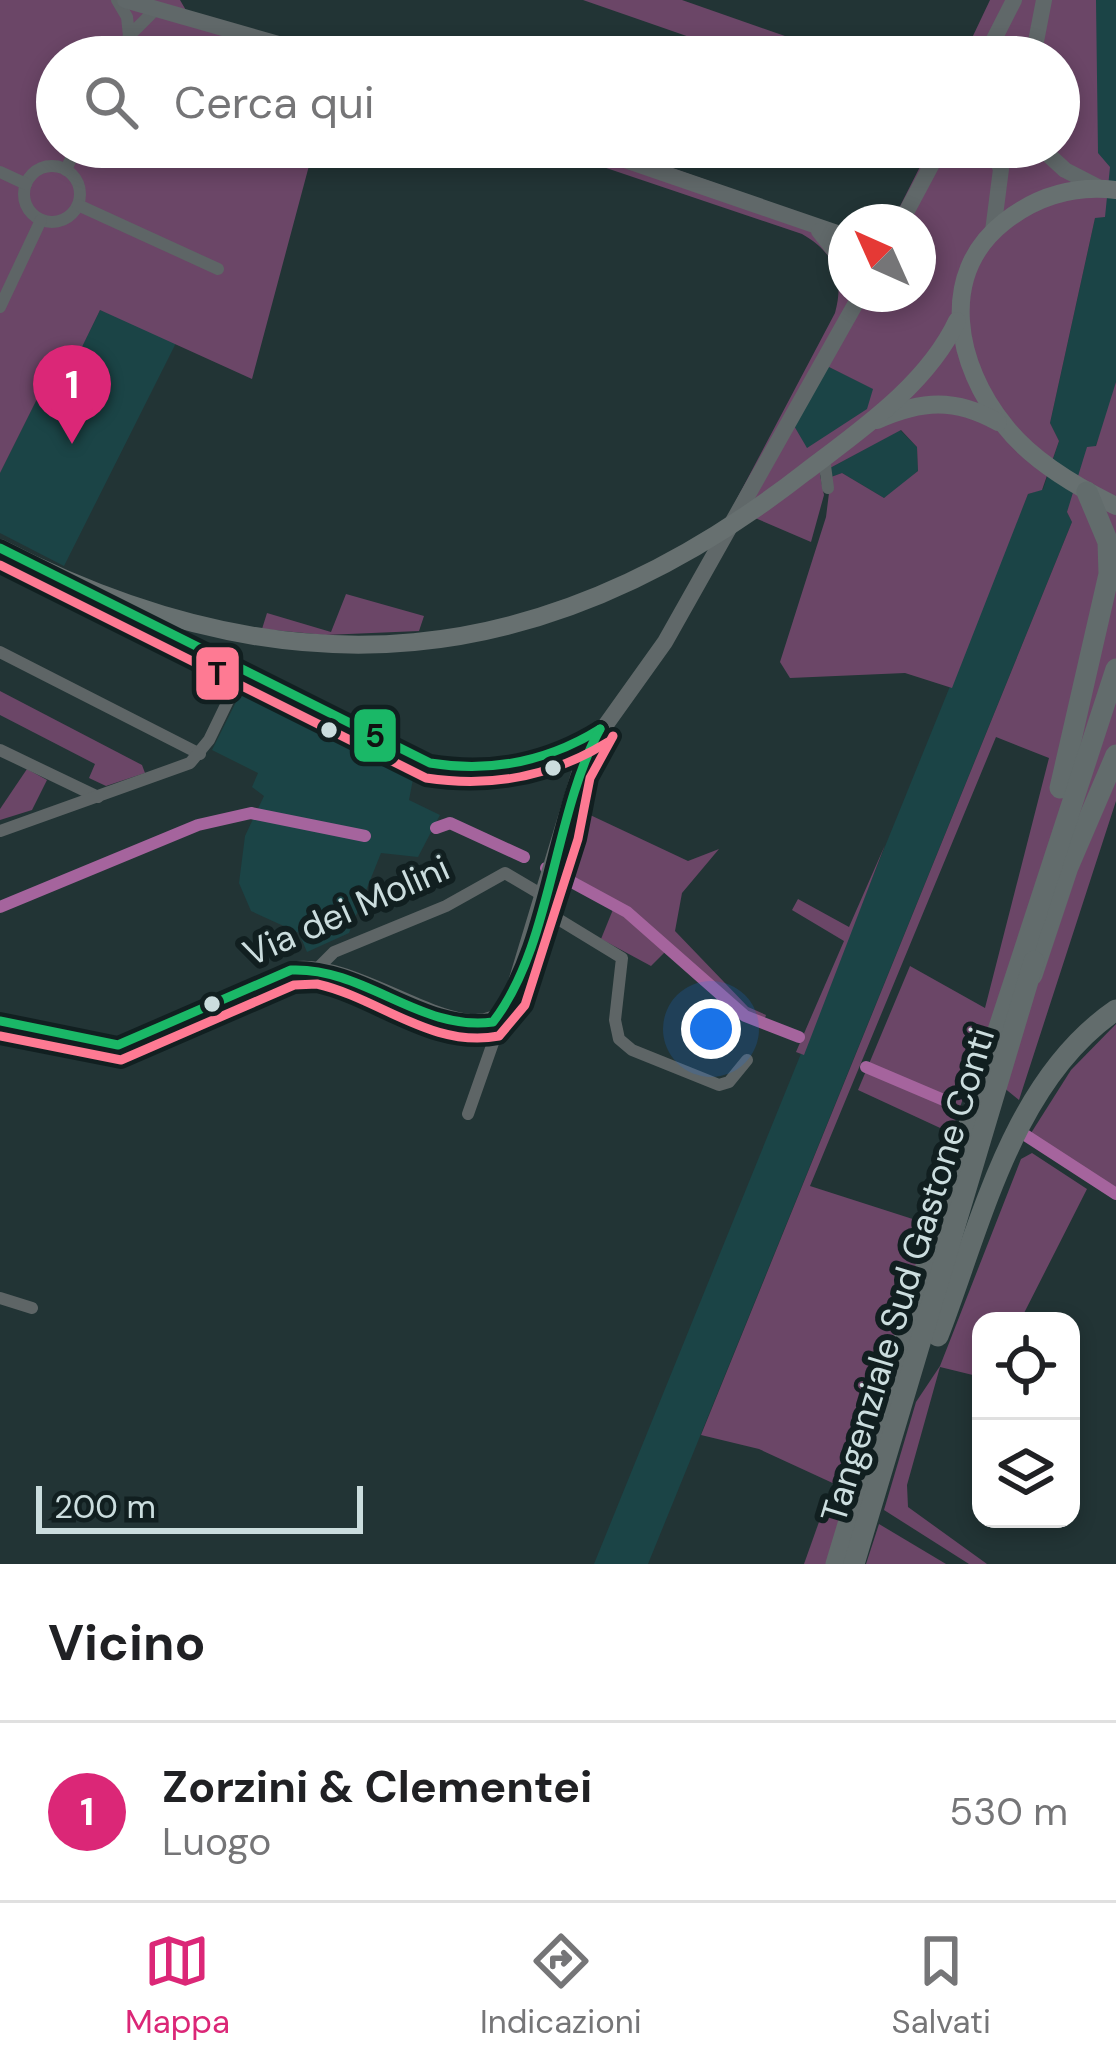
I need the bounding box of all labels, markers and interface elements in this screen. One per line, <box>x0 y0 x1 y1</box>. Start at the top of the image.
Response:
search box <box>36 36 1080 168</box>
icon: search <box>78 69 144 135</box>
text: Cerca qui <box>174 73 375 132</box>
north arrow <box>828 204 936 312</box>
pin: 1 <box>33 345 111 444</box>
line badge: T <box>194 645 241 702</box>
text: T <box>207 652 227 695</box>
line badge: 5 <box>352 707 398 764</box>
text: 5 <box>365 714 385 757</box>
unlabelled marker <box>318 719 340 741</box>
unlabelled marker <box>542 757 564 779</box>
street label: Via dei Molini <box>236 844 457 977</box>
unlabelled marker <box>201 993 223 1015</box>
your location <box>681 999 741 1059</box>
street label: Tangenziale Sud Gastone Conti <box>810 1022 1005 1528</box>
map controls <box>972 1312 1080 1528</box>
button: locate <box>972 1312 1080 1420</box>
button: layers <box>972 1420 1080 1528</box>
scale bar <box>36 1480 363 1533</box>
text: 200 m <box>54 1485 156 1528</box>
text: Vicino <box>48 1609 206 1676</box>
text: Zorzini & Clementei <box>162 1757 592 1816</box>
text: 1 <box>80 1786 94 1837</box>
text: 530 m <box>949 1786 1068 1837</box>
text: Luogo <box>162 1816 271 1867</box>
tab: Mappa <box>125 1928 230 2043</box>
tab: Indicazioni <box>480 1928 642 2043</box>
tab: Salvati <box>892 1928 991 2043</box>

